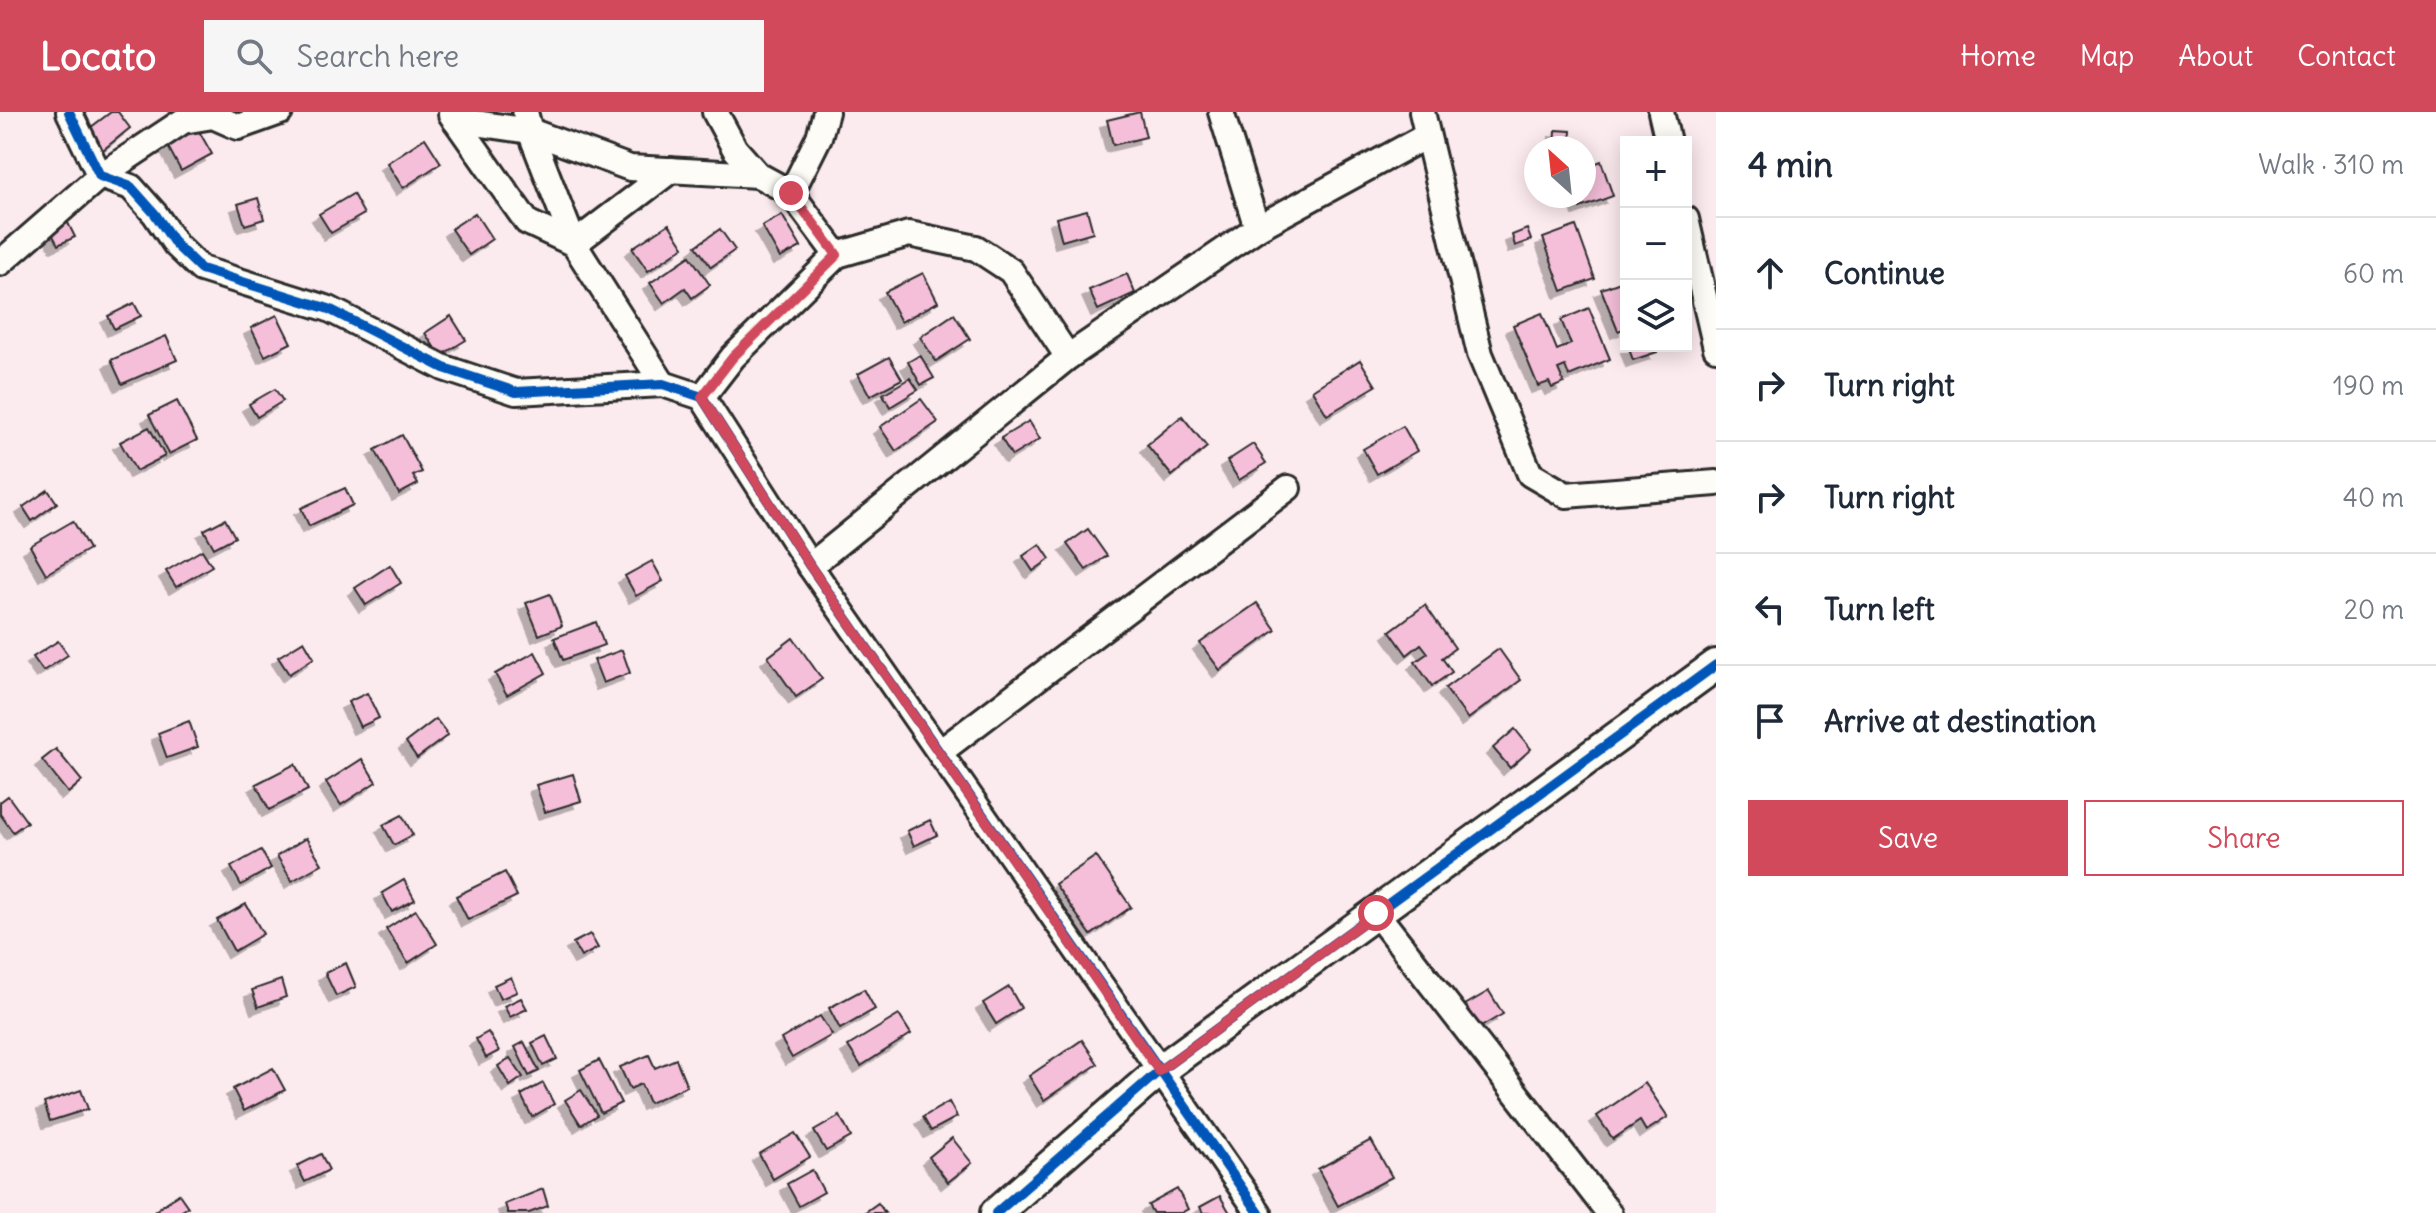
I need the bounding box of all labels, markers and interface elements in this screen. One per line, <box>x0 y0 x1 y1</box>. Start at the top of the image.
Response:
search box <box>204 20 764 92</box>
text: Locato <box>40 33 156 80</box>
icon: search <box>232 34 276 78</box>
text: Search here <box>296 37 459 75</box>
text: Home <box>1960 38 2036 74</box>
text: Map <box>2080 38 2134 74</box>
text: About <box>2178 38 2253 74</box>
text: Contact <box>2297 38 2396 74</box>
north arrow <box>1524 136 1596 208</box>
map controls <box>1620 136 1692 352</box>
button: + <box>1620 136 1692 208</box>
text: 4 min <box>1748 143 1833 186</box>
text: Walk · 310 m <box>2258 148 2404 181</box>
route end <box>773 175 809 211</box>
button: − <box>1620 208 1692 280</box>
icon: ahead <box>1748 251 1792 295</box>
text: Continue <box>1824 254 1945 292</box>
text: 60 m <box>2343 257 2404 290</box>
button: layers <box>1620 280 1692 352</box>
icon: right <box>1748 363 1792 407</box>
text: Turn right <box>1824 366 1955 404</box>
text: 190 m <box>2333 369 2404 402</box>
icon: right <box>1748 475 1792 519</box>
text: Turn right <box>1824 478 1955 516</box>
text: 40 m <box>2343 481 2404 514</box>
icon: left <box>1748 587 1792 631</box>
text: Turn left <box>1824 590 1935 628</box>
text: 20 m <box>2344 593 2404 626</box>
icon: arrive <box>1748 699 1792 743</box>
text: Arrive at destination <box>1824 702 2096 740</box>
button: Save <box>1748 800 2068 876</box>
button: Share <box>2084 800 2404 876</box>
route start <box>1358 895 1394 931</box>

